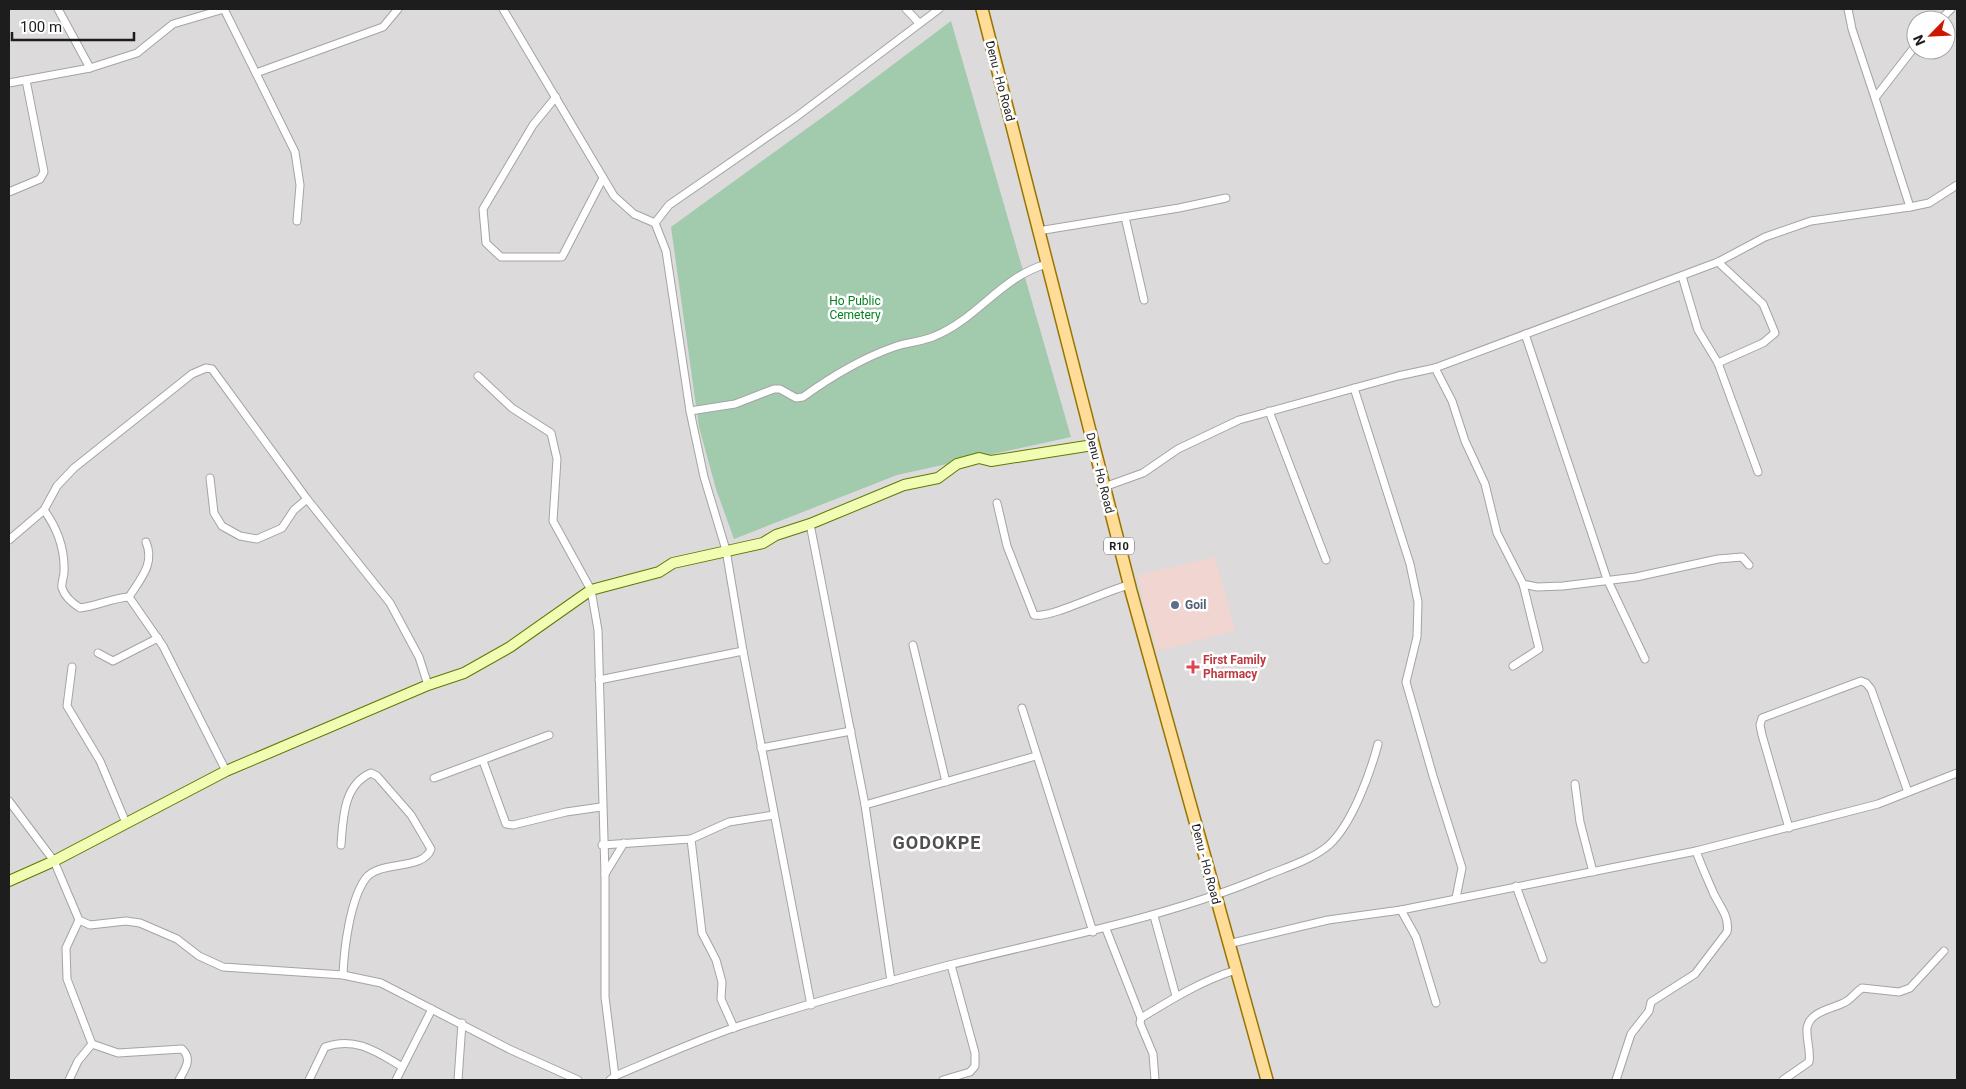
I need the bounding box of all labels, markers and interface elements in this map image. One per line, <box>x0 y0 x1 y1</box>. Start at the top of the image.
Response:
scale bar <box>12 10 135 42</box>
north arrow <box>1906 10 1956 60</box>
text: 100 m <box>20 18 62 36</box>
text: N <box>1910 33 1928 48</box>
street label: Denu - Ho Road <box>983 39 1017 123</box>
park label: Ho Public Cemetery <box>829 294 881 322</box>
street label: Denu - Ho Road <box>1083 431 1117 515</box>
road number: R10 <box>1104 538 1134 554</box>
place label: Goil <box>1185 598 1206 612</box>
marker: Goil <box>1169 599 1181 611</box>
place label: First Family Pharmacy <box>1203 653 1267 681</box>
marker: First Family Pharmacy <box>1187 661 1199 673</box>
street label: Denu - Ho Road <box>1189 822 1223 906</box>
district label: GODOKPE <box>893 832 981 853</box>

